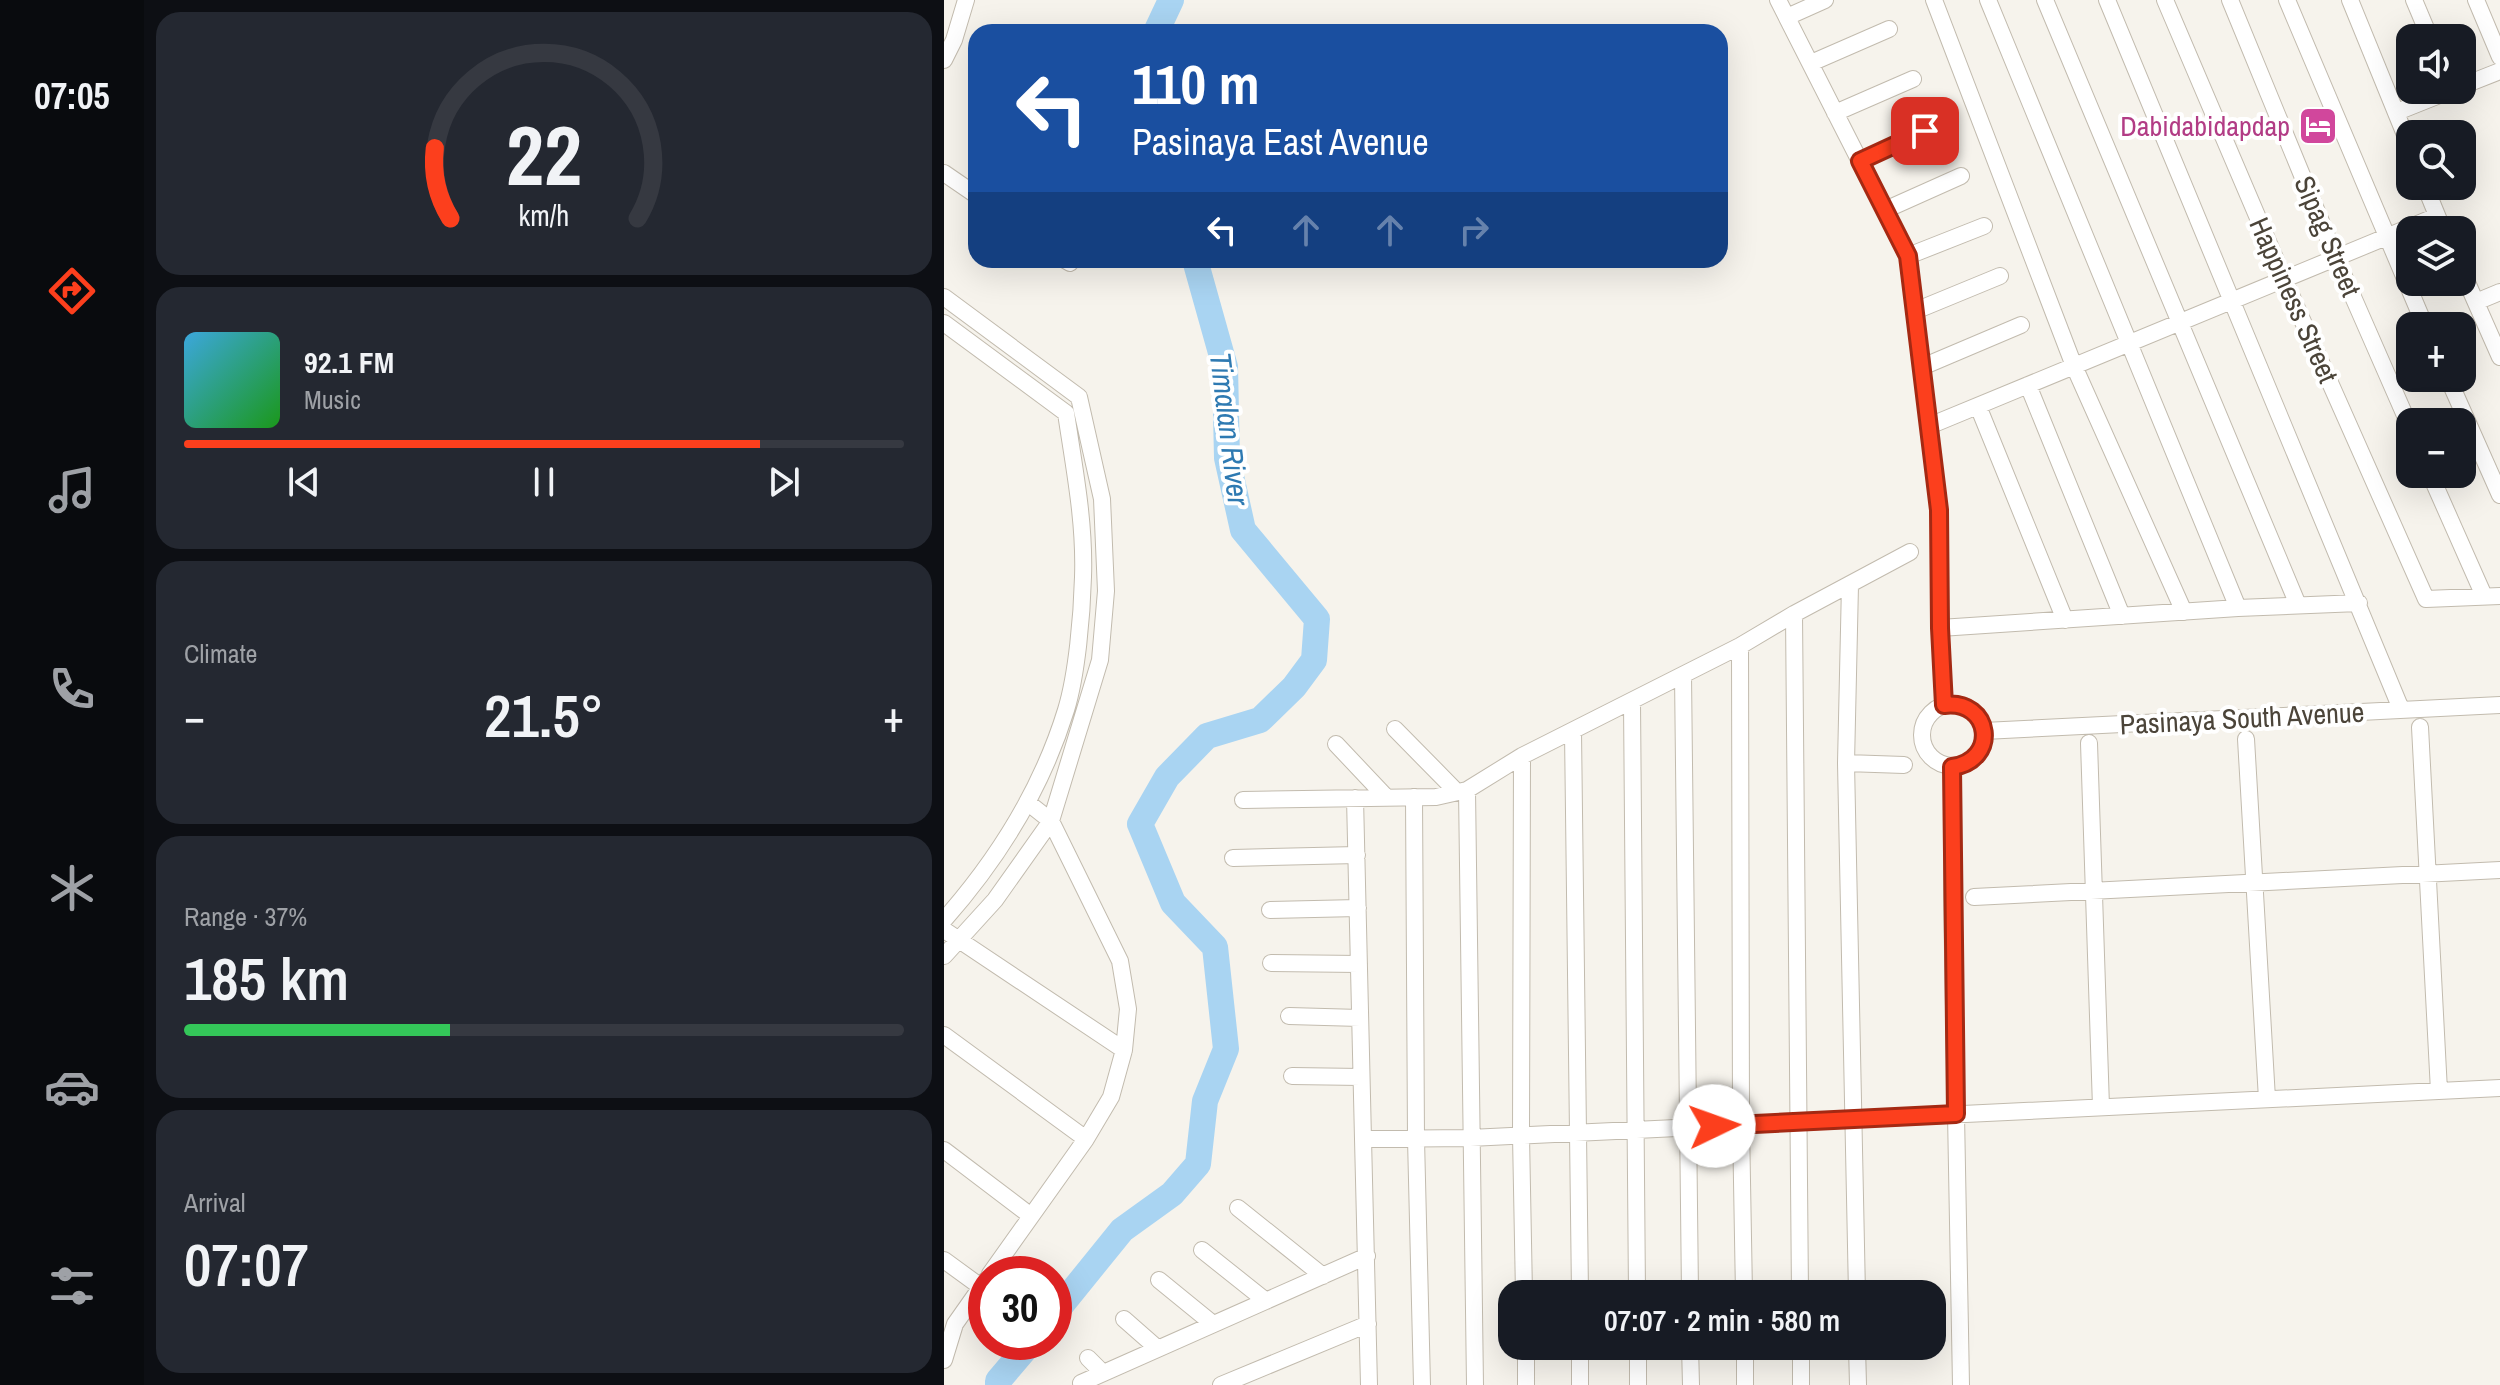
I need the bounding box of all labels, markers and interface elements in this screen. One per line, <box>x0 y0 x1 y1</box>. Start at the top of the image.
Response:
map controls <box>2396 24 2476 488</box>
button: sound <box>2396 24 2476 104</box>
text: 110 m <box>1132 46 1260 121</box>
icon: left <box>1000 56 1104 160</box>
text: 07:05 <box>34 72 110 120</box>
pin <box>1891 97 1959 165</box>
text: 22 <box>506 99 582 211</box>
hotel icon: Dabidabidapdap <box>2297 105 2339 147</box>
place label: Dabidabidapdap <box>2120 107 2290 145</box>
icon: arrive <box>1903 109 1947 153</box>
text: Pasinaya East Avenue <box>1132 118 1429 166</box>
button: search <box>2396 120 2476 200</box>
street label: Sipag Street <box>2286 170 2370 302</box>
text: km/h <box>519 196 569 235</box>
icon: left <box>1200 208 1244 252</box>
icon: ahead <box>1284 208 1328 252</box>
icon: ahead <box>1368 208 1412 252</box>
icon: right <box>1452 208 1496 252</box>
street label: Happiness Street <box>2241 211 2347 389</box>
button: layers <box>2396 216 2476 296</box>
icon: directions <box>44 263 100 319</box>
button: + <box>2396 312 2476 392</box>
text: 92.1 FM <box>304 342 394 382</box>
water label: Timalan River <box>1201 350 1259 508</box>
text: Music <box>304 382 361 417</box>
button: − <box>2396 408 2476 488</box>
icon: previous <box>282 460 326 504</box>
icon: pause <box>522 460 566 504</box>
icon: next <box>762 460 806 504</box>
icon: music <box>44 462 100 518</box>
text: Climate <box>184 636 257 671</box>
icon: phone <box>44 661 100 717</box>
text: 21.5° <box>484 675 604 756</box>
text: − <box>184 686 205 746</box>
text: + <box>883 686 904 746</box>
street label: Pasinaya South Avenue <box>2119 693 2365 743</box>
icon: climate <box>44 860 100 916</box>
text: Range · 37% <box>184 899 307 934</box>
text: 185 km <box>184 938 349 1019</box>
icon: car <box>44 1059 100 1115</box>
position arrow <box>1672 1084 1756 1168</box>
text: Arrival <box>184 1185 246 1220</box>
text: 07:07 <box>184 1224 309 1305</box>
speed limit sign: 30 <box>968 1256 1072 1360</box>
icon: filters <box>44 1258 100 1314</box>
text: 07:07 · 2 min · 580 m <box>1604 1300 1840 1340</box>

